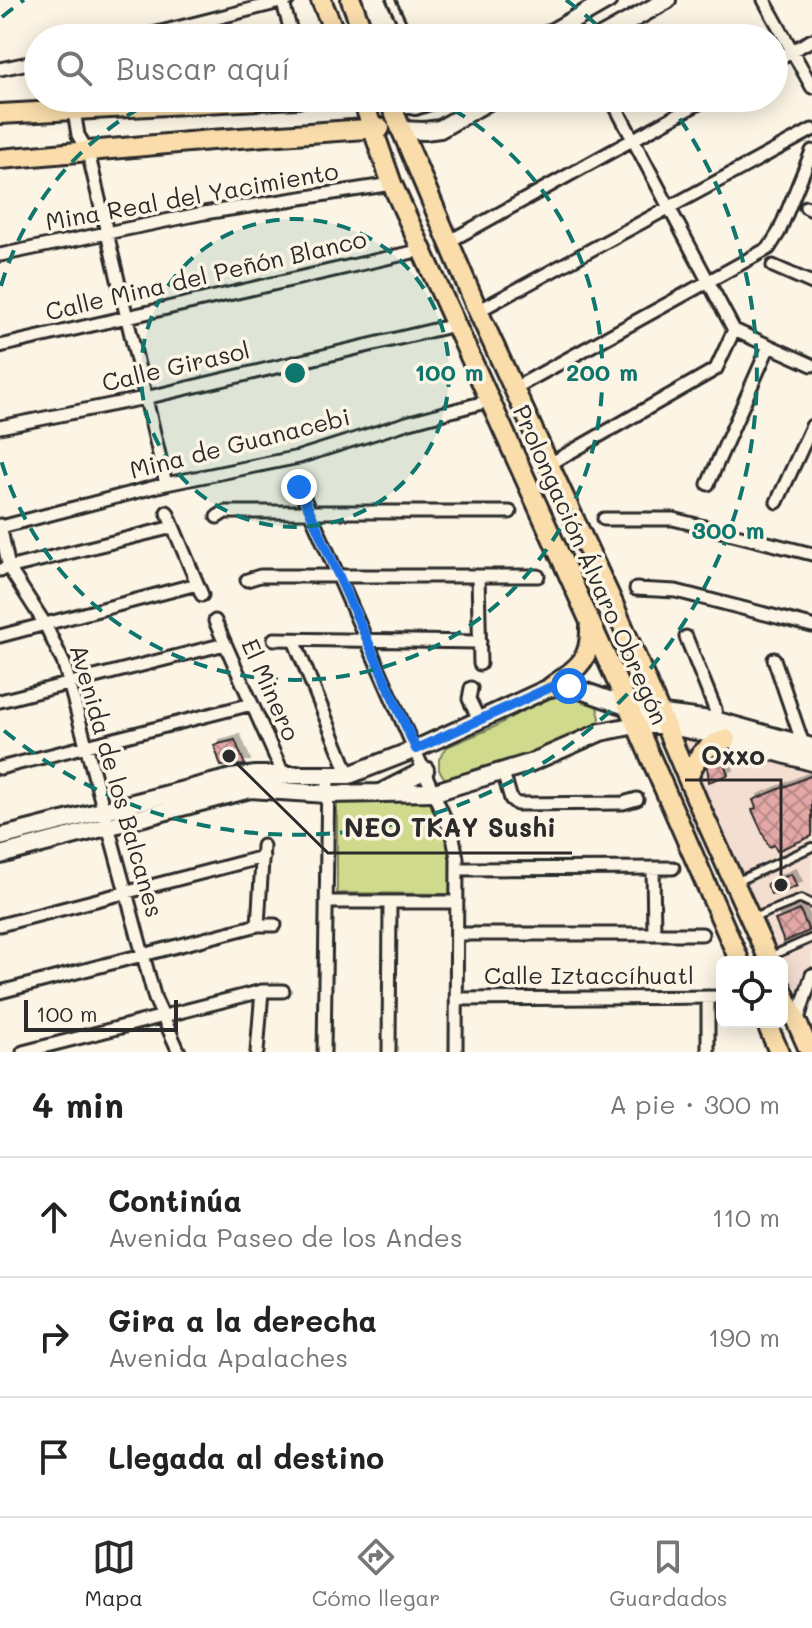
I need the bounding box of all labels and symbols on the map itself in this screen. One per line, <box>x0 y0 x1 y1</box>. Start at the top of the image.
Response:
street label: Mina Real del Yacimiento <box>43 155 340 237</box>
street label: Calle Mina del Peñón Blanco <box>42 222 369 327</box>
street label: Calle Girasol <box>99 333 253 398</box>
text: 100 m <box>414 356 484 387</box>
text: 200 m <box>566 356 638 387</box>
centre of rings <box>281 359 309 387</box>
street label: Mina de Guanacebi <box>126 400 353 485</box>
street label: Prolongación Álvaro Obregón <box>507 400 676 729</box>
route end <box>281 469 317 505</box>
text: 300 m <box>692 514 764 545</box>
street label: El Minero <box>235 634 308 745</box>
street label: Avenida de los Balcanes <box>64 641 171 921</box>
route start <box>551 668 587 704</box>
callout: Oxxo <box>685 730 781 780</box>
text: Oxxo <box>701 738 765 772</box>
callout: NEO TKAY Sushi <box>328 803 572 853</box>
text: NEO TKAY Sushi <box>344 810 556 844</box>
street label: Calle Iztaccíhuatl <box>484 959 694 990</box>
scale bar <box>24 996 178 1032</box>

